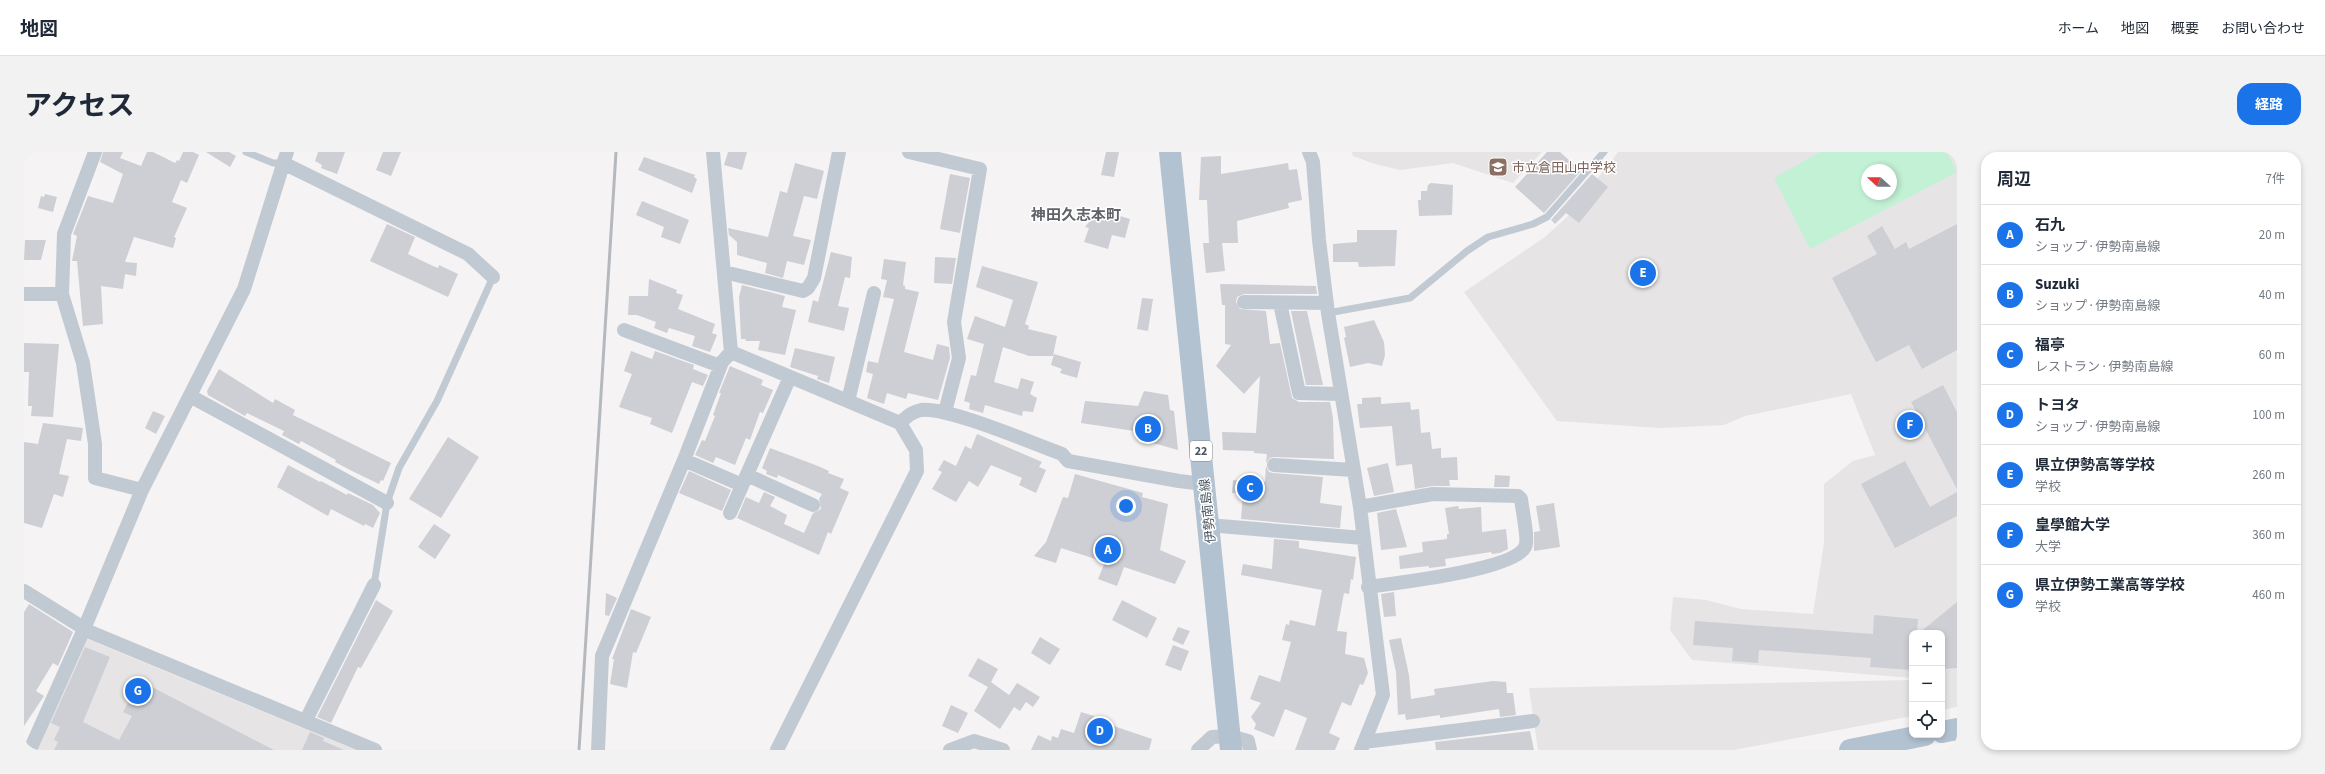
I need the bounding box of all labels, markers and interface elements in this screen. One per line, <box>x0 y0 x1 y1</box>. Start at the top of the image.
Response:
text: 地図 <box>20 16 58 43</box>
text: ホーム <box>2057 19 2099 39</box>
text: 地図 <box>2121 19 2149 39</box>
text: 概要 <box>2171 19 2199 39</box>
text: お問い合わせ <box>2221 19 2305 39</box>
button: 経路 <box>2237 83 2301 125</box>
text: アクセス <box>24 86 135 126</box>
school or university icon: 市立倉田山中学校 <box>1487 156 1509 178</box>
place label: 市立倉田山中学校 <box>1512 159 1616 177</box>
north arrow <box>1861 164 1897 200</box>
text: 周辺 <box>1997 168 2031 192</box>
text: 7件 <box>2266 170 2285 188</box>
district label: 神田久志本町 <box>1030 205 1121 226</box>
text: 石九 <box>2035 215 2065 236</box>
text: A <box>2006 226 2014 244</box>
text: 20 m <box>2259 226 2285 244</box>
text: ショップ · 伊勢南島線 <box>2035 238 2160 256</box>
pin: E <box>1630 258 1656 288</box>
text: Suzuki <box>2035 274 2080 295</box>
text: B <box>2006 286 2014 304</box>
text: 40 m <box>2259 286 2285 304</box>
text: ショップ · 伊勢南島線 <box>2035 297 2160 315</box>
text: 福亭 <box>2035 335 2065 356</box>
text: C <box>2006 346 2014 364</box>
text: 60 m <box>2259 346 2285 364</box>
text: レストラン · 伊勢南島線 <box>2035 358 2173 376</box>
text: トヨタ <box>2035 395 2080 416</box>
text: D <box>2006 406 2014 424</box>
text: 100 m <box>2252 406 2285 424</box>
pin: F <box>1897 410 1923 440</box>
pin: B <box>1135 414 1161 444</box>
text: ショップ · 伊勢南島線 <box>2035 418 2160 436</box>
road number: 22 <box>1190 441 1212 461</box>
text: 県立伊勢高等学校 <box>2035 455 2155 476</box>
text: E <box>2006 466 2014 484</box>
text: 260 m <box>2252 466 2285 484</box>
pin: C <box>1237 473 1263 503</box>
street label: 伊勢南島線 <box>1196 478 1220 544</box>
text: 学校 <box>2035 478 2061 496</box>
your location <box>1116 496 1136 516</box>
text: 皇學館大学 <box>2035 515 2110 536</box>
text: F <box>2007 526 2013 544</box>
text: 360 m <box>2252 526 2285 544</box>
pin: A <box>1095 535 1121 565</box>
text: 大学 <box>2035 538 2061 556</box>
text: 県立伊勢工業高等学校 <box>2035 575 2185 596</box>
text: G <box>2006 586 2014 604</box>
text: 460 m <box>2252 586 2285 604</box>
text: 学校 <box>2035 598 2061 616</box>
map controls <box>1909 630 1945 738</box>
button: + <box>1909 630 1945 666</box>
button: − <box>1909 666 1945 702</box>
pin: G <box>125 676 151 706</box>
button: locate <box>1909 702 1945 738</box>
pin: D <box>1087 716 1113 746</box>

